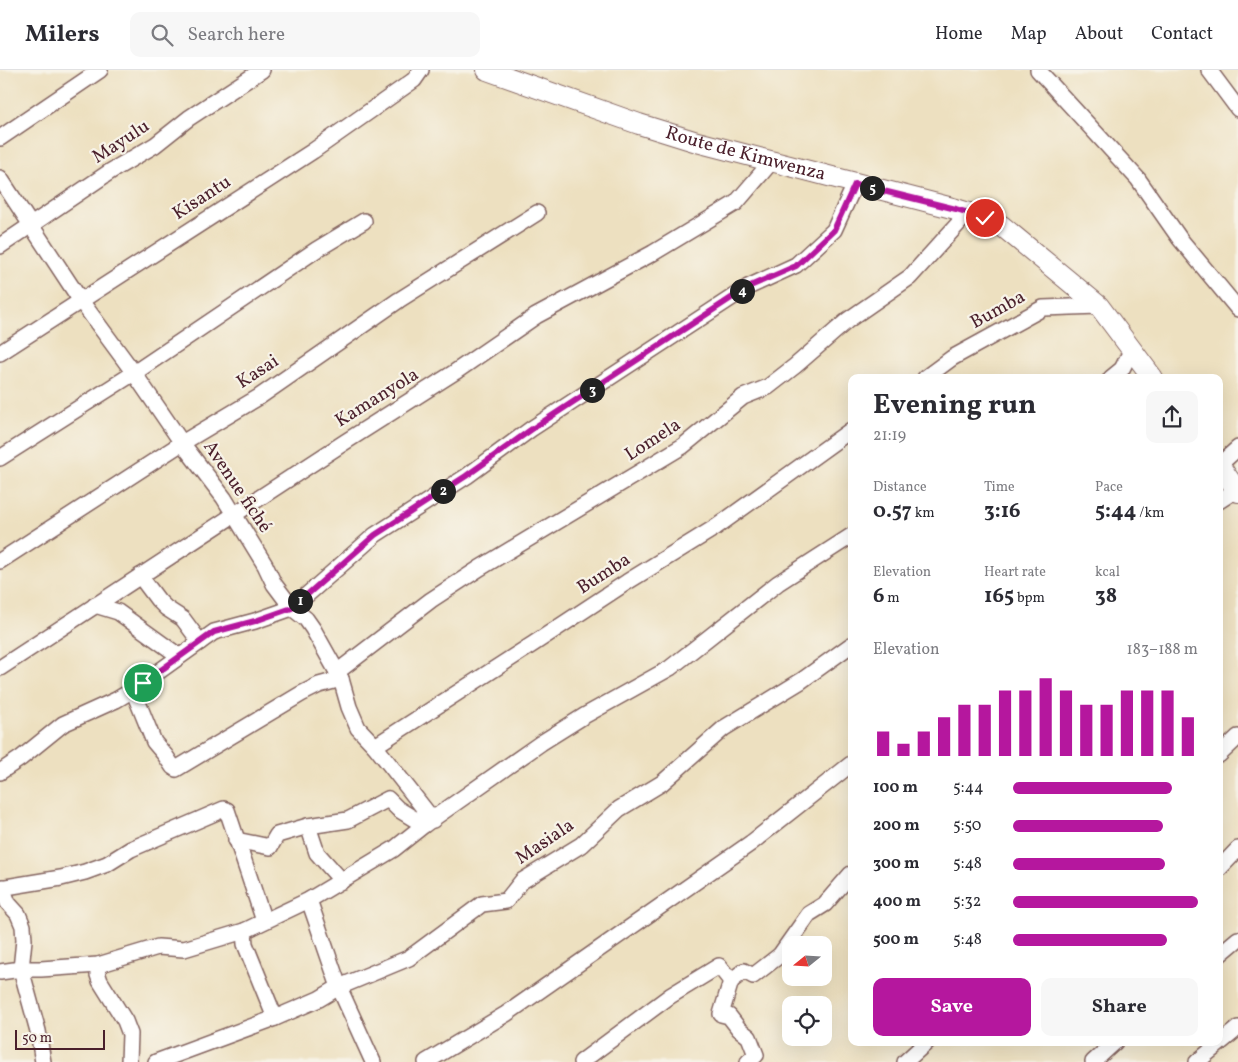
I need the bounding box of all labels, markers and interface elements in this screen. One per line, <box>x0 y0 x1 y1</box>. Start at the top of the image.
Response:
search box <box>130 12 480 57</box>
text: Milers <box>25 18 100 52</box>
icon: search <box>148 21 176 49</box>
text: Search here <box>188 22 285 48</box>
text: Home <box>935 22 983 47</box>
text: Map <box>1011 22 1047 47</box>
text: About <box>1075 22 1123 47</box>
text: Contact <box>1151 22 1213 47</box>
street label: Mayulu <box>87 114 155 170</box>
street label: Route de Kimwenza <box>662 120 828 188</box>
street label: Kisantu <box>168 169 236 227</box>
pin: 5 <box>860 176 884 200</box>
text: 5 <box>869 179 876 198</box>
pin <box>964 197 1006 239</box>
icon: check <box>971 204 999 232</box>
pin: 4 <box>730 278 754 304</box>
text: 4 <box>738 282 747 301</box>
street label: Bumba <box>966 284 1030 336</box>
street label: Kasai <box>232 349 284 395</box>
street label: Kamanyola <box>330 362 424 434</box>
pin: 3 <box>580 378 604 402</box>
text: 3 <box>589 381 596 400</box>
text: Evening run <box>873 386 1037 425</box>
button: share <box>1146 391 1198 443</box>
street label: Lomela <box>620 412 686 468</box>
text: 21:19 <box>873 425 906 447</box>
street label: Avenue fiché <box>197 436 277 538</box>
pin: 2 <box>430 478 456 504</box>
text: Distance <box>873 478 927 497</box>
text: Time <box>984 478 1015 497</box>
text: Pace <box>1095 478 1123 497</box>
text: 2 <box>440 482 447 501</box>
text: 0.57 <box>873 497 912 526</box>
text: 3:16 <box>984 497 1021 526</box>
text: 5:44 <box>1095 497 1137 526</box>
text: km <box>912 504 935 523</box>
text: /km <box>1137 504 1164 523</box>
street label: Bumba <box>572 547 636 601</box>
text: Elevation <box>873 563 931 582</box>
text: Heart rate <box>984 563 1046 582</box>
text: kcal <box>1095 563 1120 582</box>
text: 6 <box>873 582 885 611</box>
text: 165 <box>984 582 1014 611</box>
text: 38 <box>1095 582 1117 611</box>
pin: 1 <box>288 588 312 614</box>
text: m <box>885 589 900 608</box>
text: bpm <box>1014 589 1045 608</box>
text: 1 <box>298 592 303 611</box>
text: Elevation <box>873 639 940 661</box>
text: 183–188 m <box>1127 639 1198 661</box>
pin <box>122 662 164 704</box>
icon: arrive <box>129 669 157 697</box>
text: 100 m <box>873 777 918 799</box>
text: 5:44 <box>953 777 984 799</box>
street label: Masiala <box>511 813 579 871</box>
text: 200 m <box>873 815 920 837</box>
text: 5:50 <box>953 815 981 837</box>
text: 300 m <box>873 853 919 875</box>
text: 5:48 <box>953 853 982 875</box>
text: 400 m <box>873 891 921 913</box>
text: 5:32 <box>953 891 981 913</box>
text: 500 m <box>873 929 919 951</box>
text: 5:48 <box>953 929 982 951</box>
north arrow <box>782 936 832 986</box>
map controls <box>782 936 832 1046</box>
button: Save <box>873 978 1031 1036</box>
button: Share <box>1041 978 1198 1036</box>
button: locate <box>782 996 832 1046</box>
scale bar <box>15 1027 105 1050</box>
text: 50 m <box>22 1029 52 1048</box>

